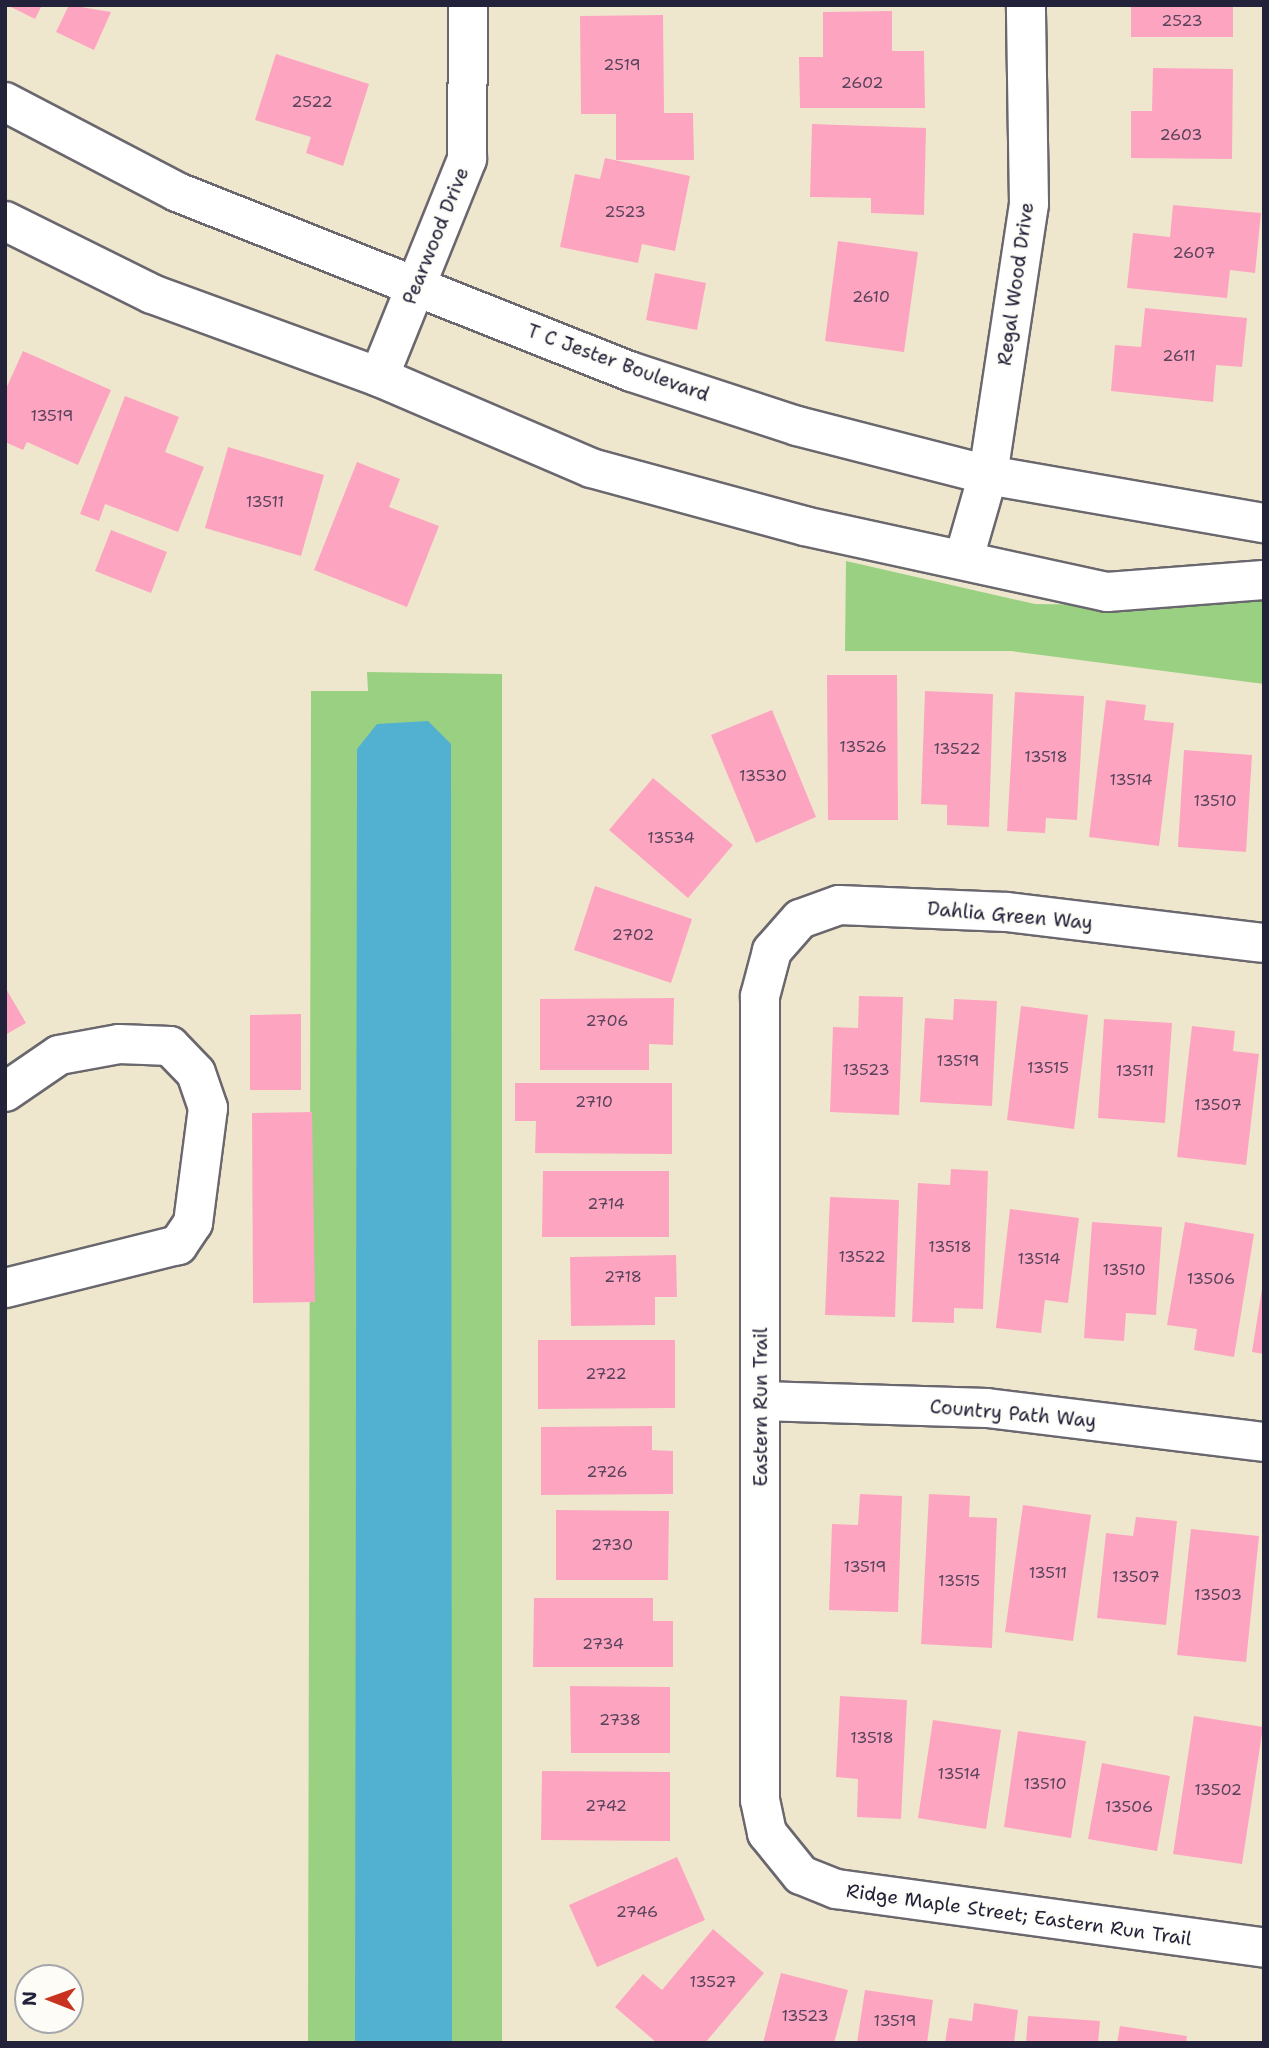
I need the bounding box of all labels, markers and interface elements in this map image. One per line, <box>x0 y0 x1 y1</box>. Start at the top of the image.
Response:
house number: 2523 <box>1161 11 1203 31</box>
house number: 2519 <box>603 55 641 75</box>
house number: 2602 <box>841 73 883 93</box>
house number: 2522 <box>291 92 333 112</box>
house number: 2603 <box>1160 125 1202 145</box>
street label: Pearwood Drive <box>398 164 474 308</box>
street label: Regal Wood Drive <box>993 201 1039 367</box>
house number: 2523 <box>604 202 646 222</box>
house number: 2607 <box>1173 243 1215 263</box>
house number: 2610 <box>852 287 890 307</box>
street label: T C Jester Boulevard <box>524 319 712 407</box>
house number: 2611 <box>1162 346 1196 366</box>
house number: 13519 <box>30 406 74 426</box>
house number: 13511 <box>246 492 284 512</box>
house number: 13526 <box>839 737 887 757</box>
house number: 13522 <box>933 739 981 759</box>
house number: 13518 <box>1024 747 1068 767</box>
house number: 13530 <box>739 766 787 786</box>
house number: 13514 <box>1110 770 1152 790</box>
house number: 13510 <box>1193 791 1237 811</box>
house number: 13534 <box>647 828 695 848</box>
street label: Dahlia Green Way <box>926 897 1094 935</box>
house number: 2702 <box>612 925 654 945</box>
house number: 2706 <box>586 1011 628 1031</box>
house number: 13519 <box>936 1051 980 1071</box>
house number: 13515 <box>1027 1058 1069 1078</box>
house number: 13523 <box>842 1060 890 1080</box>
house number: 13511 <box>1116 1061 1154 1081</box>
house number: 2710 <box>575 1092 613 1112</box>
house number: 13507 <box>1194 1095 1242 1115</box>
house number: 2714 <box>587 1194 625 1214</box>
house number: 13518 <box>928 1237 972 1257</box>
house number: 13522 <box>838 1247 886 1267</box>
house number: 13514 <box>1018 1249 1060 1269</box>
house number: 13510 <box>1102 1260 1146 1280</box>
house number: 2718 <box>604 1267 642 1287</box>
house number: 13506 <box>1187 1269 1235 1289</box>
street label: Eastern Run Trail <box>750 1327 772 1487</box>
house number: 2722 <box>585 1364 627 1384</box>
street label: Country Path Way <box>929 1395 1097 1433</box>
house number: 2726 <box>586 1462 628 1482</box>
house number: 2730 <box>591 1535 633 1555</box>
house number: 13519 <box>843 1557 887 1577</box>
house number: 13511 <box>1029 1563 1067 1583</box>
house number: 13507 <box>1112 1567 1160 1587</box>
house number: 13515 <box>938 1571 980 1591</box>
house number: 13503 <box>1194 1585 1242 1605</box>
house number: 2734 <box>582 1634 624 1654</box>
house number: 2738 <box>599 1710 641 1730</box>
house number: 13518 <box>850 1728 894 1748</box>
house number: 13514 <box>938 1764 980 1784</box>
house number: 13510 <box>1023 1774 1067 1794</box>
house number: 13502 <box>1194 1780 1242 1800</box>
house number: 2742 <box>585 1796 627 1816</box>
house number: 13506 <box>1105 1797 1153 1817</box>
street label: Ridge Maple Street; Eastern Run Trail <box>845 1879 1193 1951</box>
house number: 2746 <box>616 1902 658 1922</box>
north arrow <box>14 1964 84 2034</box>
house number: 13527 <box>690 1972 736 1992</box>
text: N <box>17 1991 42 2006</box>
house number: 13523 <box>781 2006 829 2026</box>
house number: 13519 <box>873 2011 917 2031</box>

